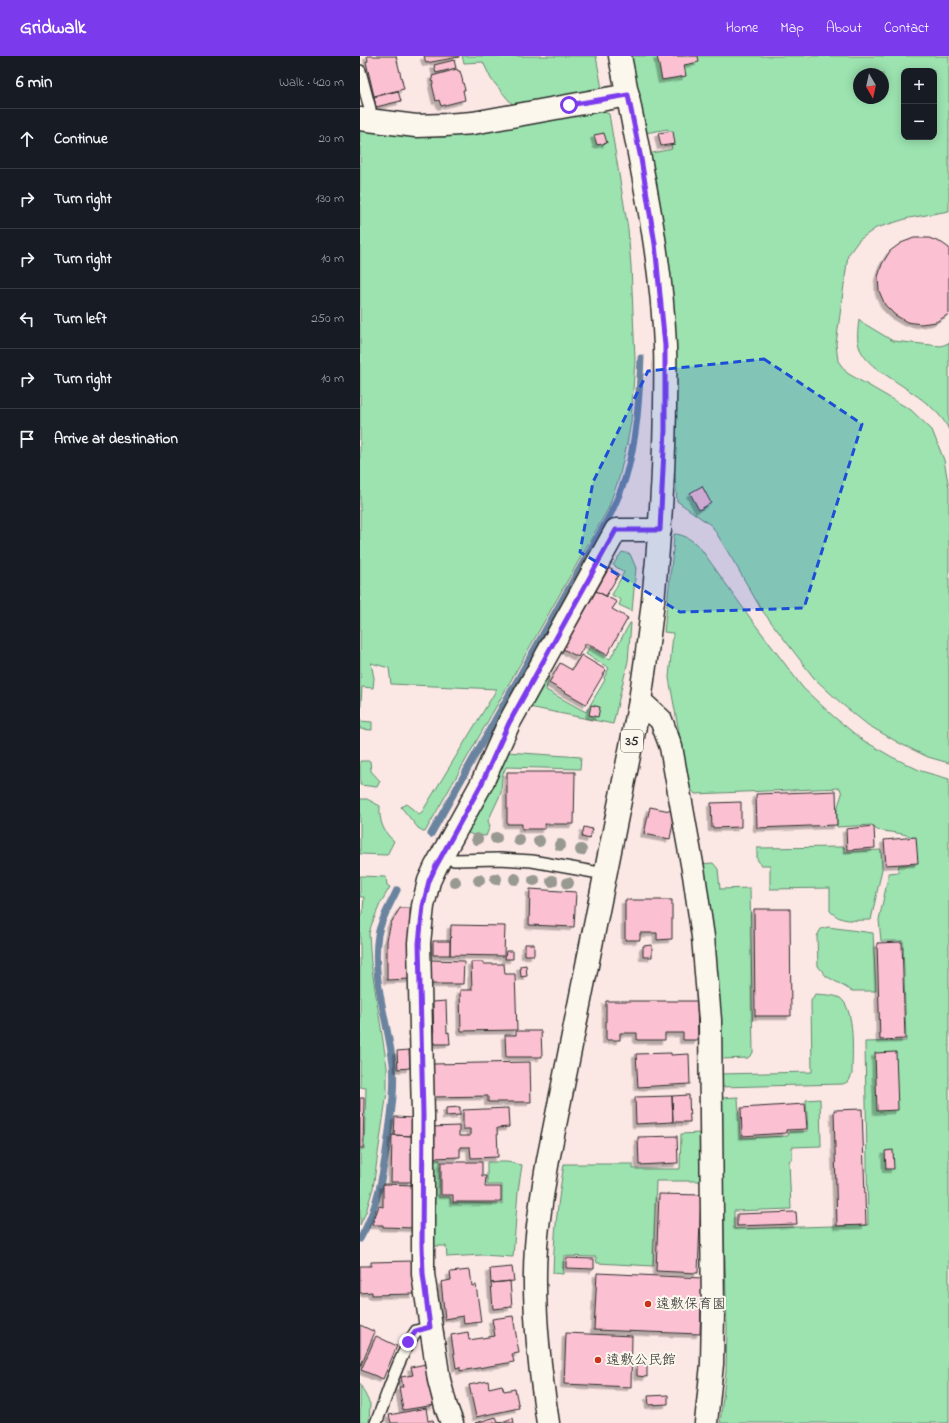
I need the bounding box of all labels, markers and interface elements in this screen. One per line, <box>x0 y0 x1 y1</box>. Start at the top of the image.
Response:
text: Gridwalk <box>20 15 86 42</box>
text: Home <box>726 18 758 39</box>
text: Map <box>780 18 804 39</box>
text: About <box>826 18 862 39</box>
text: Contact <box>884 18 929 39</box>
north arrow <box>853 68 889 104</box>
map controls <box>901 68 937 140</box>
button: + <box>901 68 937 104</box>
text: 6 min <box>16 70 52 95</box>
text: Walk · 420 m <box>279 73 344 92</box>
route start <box>560 96 578 114</box>
button: − <box>901 104 937 140</box>
icon: ahead <box>16 128 38 150</box>
text: Continue <box>54 128 108 150</box>
text: 20 m <box>319 129 344 148</box>
icon: right <box>16 188 38 210</box>
text: Turn right <box>54 188 112 210</box>
text: 130 m <box>316 189 344 208</box>
icon: right <box>16 248 38 270</box>
text: Turn right <box>54 248 112 270</box>
text: 10 m <box>321 249 344 268</box>
icon: left <box>16 308 38 330</box>
text: Turn left <box>54 308 107 330</box>
text: 250 m <box>311 309 344 328</box>
icon: right <box>16 368 38 390</box>
text: Turn right <box>54 368 112 390</box>
text: 10 m <box>321 369 344 388</box>
icon: arrive <box>16 428 38 450</box>
text: Arrive at destination <box>54 428 178 450</box>
road number: 35 <box>621 730 643 752</box>
place label: 遠敷保育園 <box>656 1294 726 1315</box>
marker: 遠敷保育園 <box>643 1299 653 1309</box>
route end <box>399 1333 417 1351</box>
place label: 遠敷公民館 <box>606 1350 676 1371</box>
marker: 遠敷公民館 <box>593 1355 603 1365</box>

